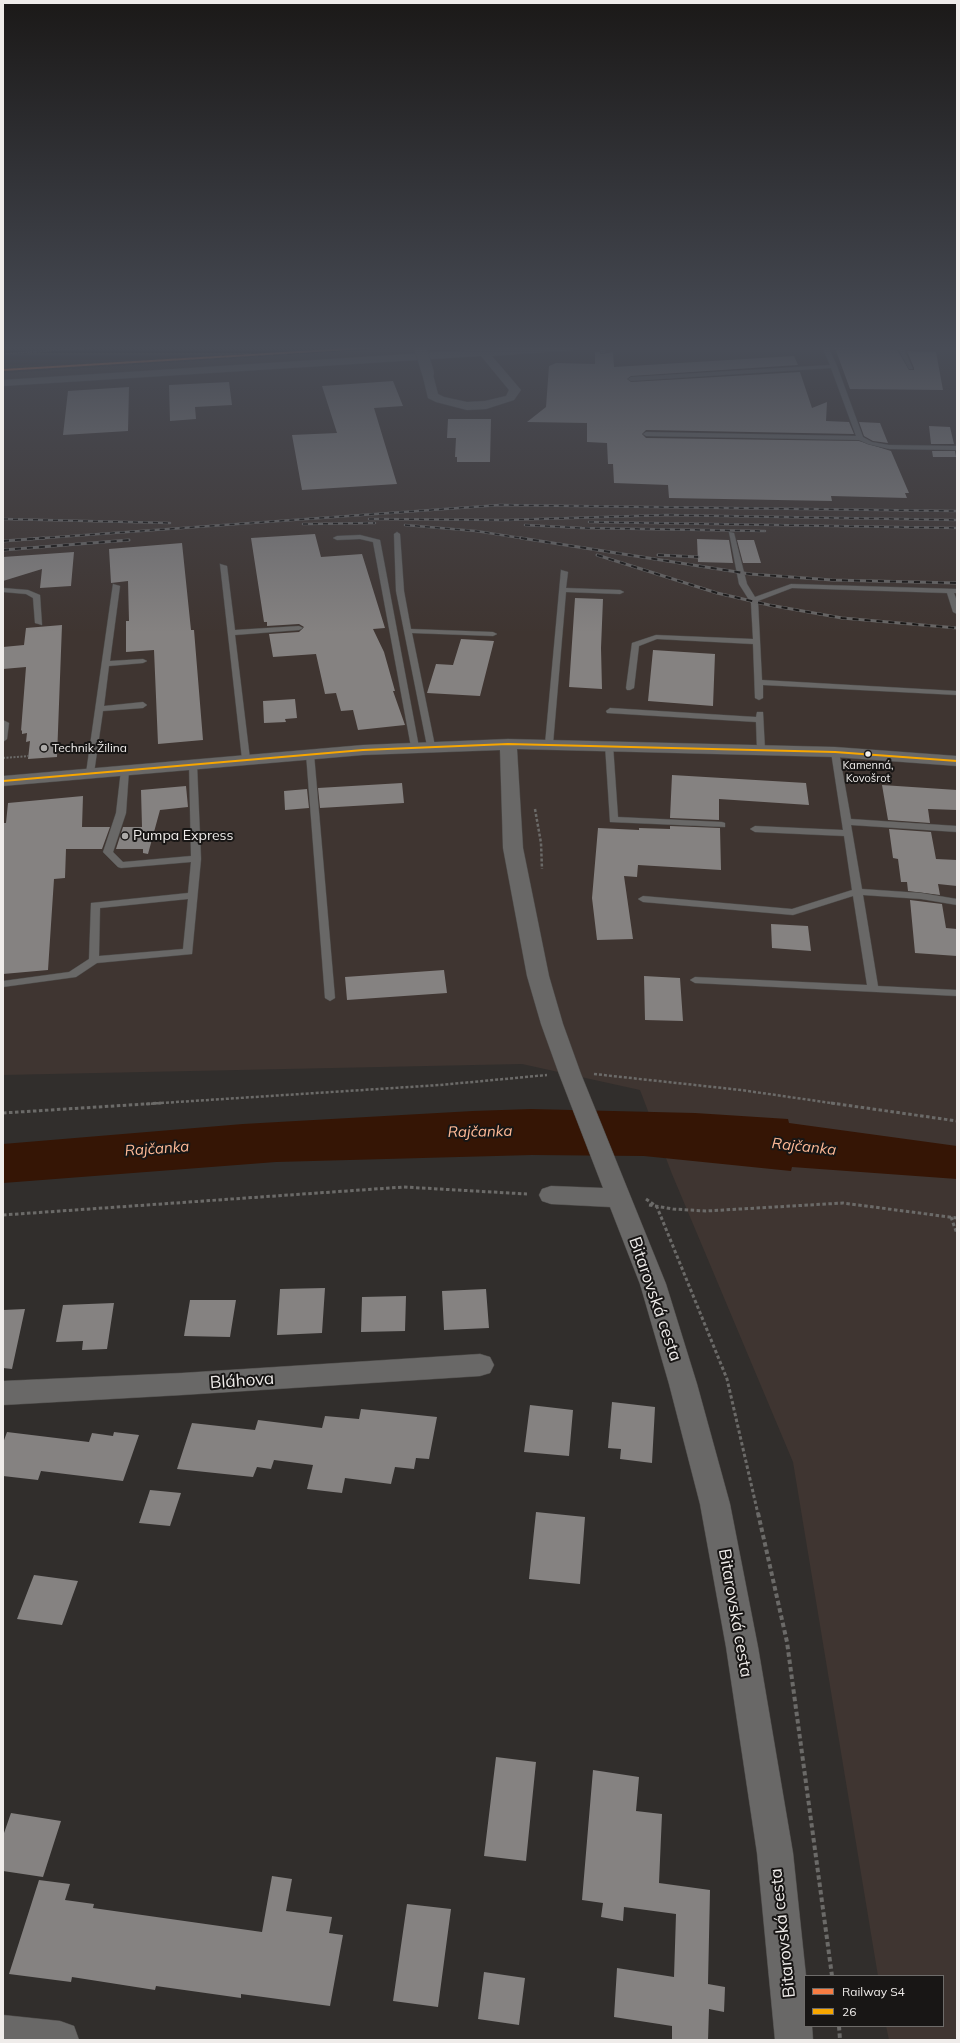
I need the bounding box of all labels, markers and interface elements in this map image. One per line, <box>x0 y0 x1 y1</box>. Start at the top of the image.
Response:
place label: Technik Žilina <box>52 741 127 755</box>
marker: Technik Žilina <box>39 743 49 753</box>
marker: Kamenná, Kovošrot <box>863 749 873 759</box>
place label: Kamenná, Kovošrot <box>842 759 894 785</box>
place label: Pumpa Express <box>133 828 233 844</box>
marker: Pumpa Express <box>120 831 130 841</box>
water label: Rajčanka <box>447 1122 513 1142</box>
water label: Rajčanka <box>771 1135 837 1159</box>
water label: Rajčanka <box>124 1138 190 1160</box>
street label: Bitarovská cesta <box>624 1234 686 1364</box>
street label: Bláhova <box>209 1369 275 1393</box>
street label: Bitarovská cesta <box>714 1547 756 1679</box>
street label: Bitarovská cesta <box>766 1867 800 1999</box>
legend <box>804 1975 944 2027</box>
text: Railway S4 <box>842 1984 905 1999</box>
text: 26 <box>842 2004 856 2019</box>

